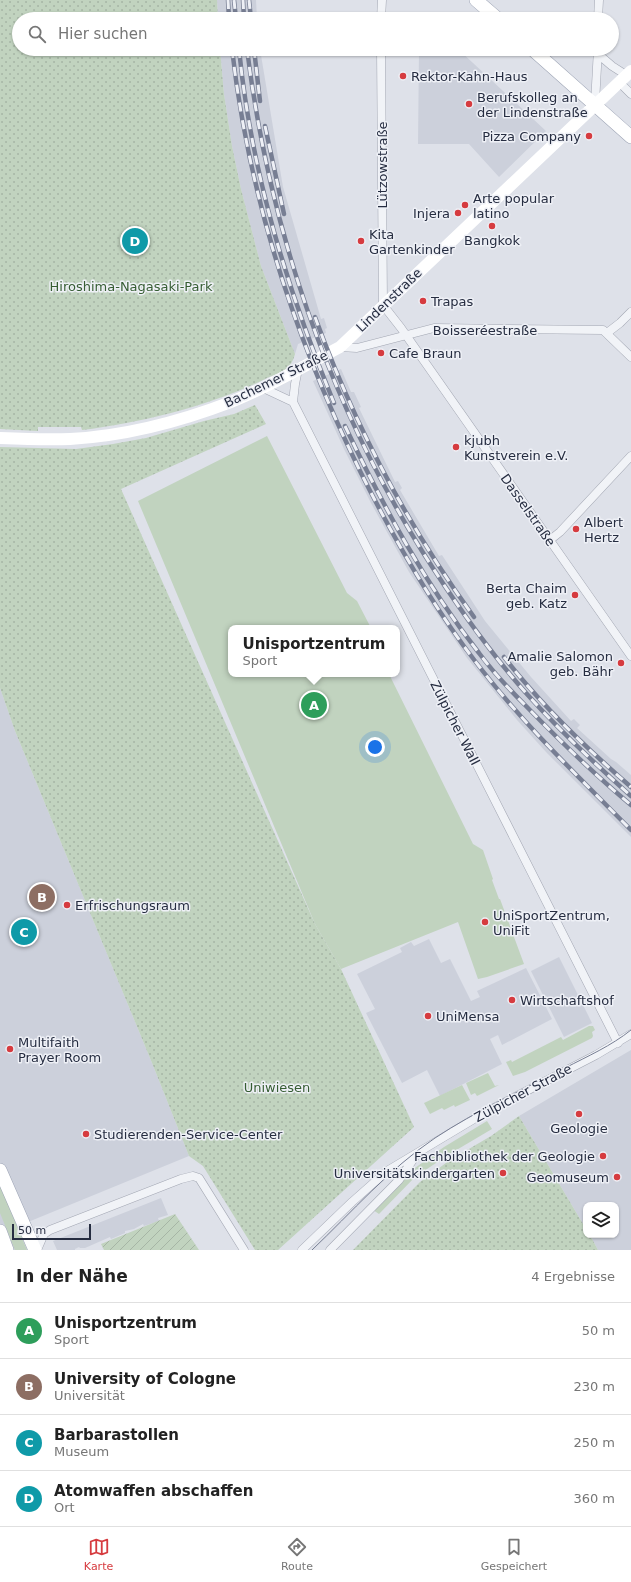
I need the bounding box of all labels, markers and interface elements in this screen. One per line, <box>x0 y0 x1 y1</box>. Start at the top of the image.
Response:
search box <box>12 12 619 56</box>
icon: search <box>26 23 48 45</box>
text: Hier suchen <box>58 25 147 43</box>
place label: Rektor-Kahn-Haus <box>411 69 528 84</box>
marker: Rektor-Kahn-Haus <box>398 71 408 81</box>
place label: Berufskolleg an der Lindenstraße <box>477 90 588 120</box>
marker: Berufskolleg an der Lindenstraße <box>464 99 474 109</box>
street label: Lützowstraße <box>375 121 390 209</box>
place label: Pizza Company <box>482 129 581 144</box>
marker: Pizza Company <box>584 131 594 141</box>
place label: Arte popular latino <box>473 191 555 221</box>
marker: Arte popular latino <box>460 200 470 210</box>
place label: Injera <box>413 206 450 221</box>
marker: Injera <box>453 208 463 218</box>
marker: Bangkok <box>487 221 497 231</box>
pin: D <box>122 226 148 256</box>
place label: Kita Gartenkinder <box>369 227 455 257</box>
place label: Bangkok <box>464 233 520 248</box>
marker: Kita Gartenkinder <box>356 236 366 246</box>
street label: Lindenstraße <box>353 265 425 335</box>
park label: Hiroshima-Nagasaki-Park <box>50 279 213 294</box>
place label: Trapas <box>430 294 474 309</box>
marker: Trapas <box>418 296 428 306</box>
street label: Boisseréestraße <box>433 323 537 338</box>
place label: Cafe Braun <box>389 346 461 361</box>
street label: Bachemer Straße <box>222 347 330 411</box>
marker: Cafe Braun <box>376 348 386 358</box>
place label: kjubh Kunstverein e.V. <box>464 433 568 463</box>
marker: kjubh Kunstverein e.V. <box>451 442 461 452</box>
street label: Dasselstraße <box>498 471 558 549</box>
place label: Albert Hertz <box>584 515 623 545</box>
marker: Albert Hertz <box>571 524 581 534</box>
place label: Berta Chaim geb. Katz <box>486 581 567 611</box>
marker: Berta Chaim geb. Katz <box>570 590 580 600</box>
popup <box>228 625 400 677</box>
text: Unisportzentrum <box>243 635 386 653</box>
place label: Amalie Salomon geb. Bähr <box>507 649 614 679</box>
text: Sport <box>243 653 277 668</box>
marker: Amalie Salomon geb. Bähr <box>616 658 626 668</box>
street label: Zülpicher Wall <box>427 678 483 768</box>
pin: A <box>301 690 327 720</box>
your location <box>365 737 385 757</box>
pin: B <box>29 882 55 912</box>
place label: Erfrischungsraum <box>75 898 190 913</box>
marker: Erfrischungsraum <box>62 900 72 910</box>
place label: UniSportZentrum, UniFit <box>493 908 610 938</box>
pin: C <box>11 917 37 947</box>
marker: UniSportZentrum, UniFit <box>480 917 490 927</box>
place label: Wirtschaftshof <box>520 993 614 1008</box>
marker: Wirtschaftshof <box>507 995 517 1005</box>
place label: UniMensa <box>436 1009 500 1024</box>
marker: UniMensa <box>423 1011 433 1021</box>
place label: Multifaith Prayer Room <box>18 1035 101 1065</box>
marker: Multifaith Prayer Room <box>5 1044 15 1054</box>
street label: Zülpicher Straße <box>472 1061 574 1125</box>
park label: Uniwiesen <box>244 1080 310 1095</box>
marker: Geologie <box>574 1109 584 1119</box>
place label: Geologie <box>550 1121 608 1136</box>
place label: Studierenden-Service-Center <box>94 1127 283 1142</box>
marker: Studierenden-Service-Center <box>81 1129 91 1139</box>
place label: Fachbibliothek der Geologie <box>414 1149 595 1164</box>
marker: Fachbibliothek der Geologie <box>598 1151 608 1161</box>
place label: Universitätskindergarten <box>334 1166 495 1181</box>
marker: Universitätskindergarten <box>498 1168 508 1178</box>
place label: Geomuseum <box>526 1170 609 1185</box>
marker: Geomuseum <box>612 1172 622 1182</box>
map controls <box>583 1202 619 1238</box>
button: layers <box>583 1202 619 1238</box>
scale bar <box>12 1222 91 1241</box>
text: 50 m <box>18 1224 46 1237</box>
text: In der Nähe <box>16 1266 128 1286</box>
text: 4 Ergebnisse <box>531 1269 615 1284</box>
text: Unisportzentrum <box>54 1314 197 1332</box>
text: A <box>24 1323 34 1338</box>
text: 50 m <box>582 1323 615 1338</box>
text: Sport <box>54 1332 89 1347</box>
text: University of Cologne <box>54 1370 236 1388</box>
text: B <box>24 1379 34 1394</box>
text: 230 m <box>573 1379 615 1394</box>
text: Universität <box>54 1388 125 1403</box>
text: Barbarastollen <box>54 1426 179 1444</box>
text: C <box>24 1435 34 1450</box>
text: 250 m <box>573 1435 615 1450</box>
text: Museum <box>54 1444 109 1459</box>
text: Atomwaffen abschaffen <box>54 1482 253 1500</box>
text: D <box>24 1491 34 1506</box>
text: 360 m <box>573 1491 615 1506</box>
text: Ort <box>54 1500 75 1515</box>
tab: Karte <box>84 1536 113 1573</box>
tab: Route <box>281 1536 313 1573</box>
tab: Gespeichert <box>481 1536 547 1573</box>

